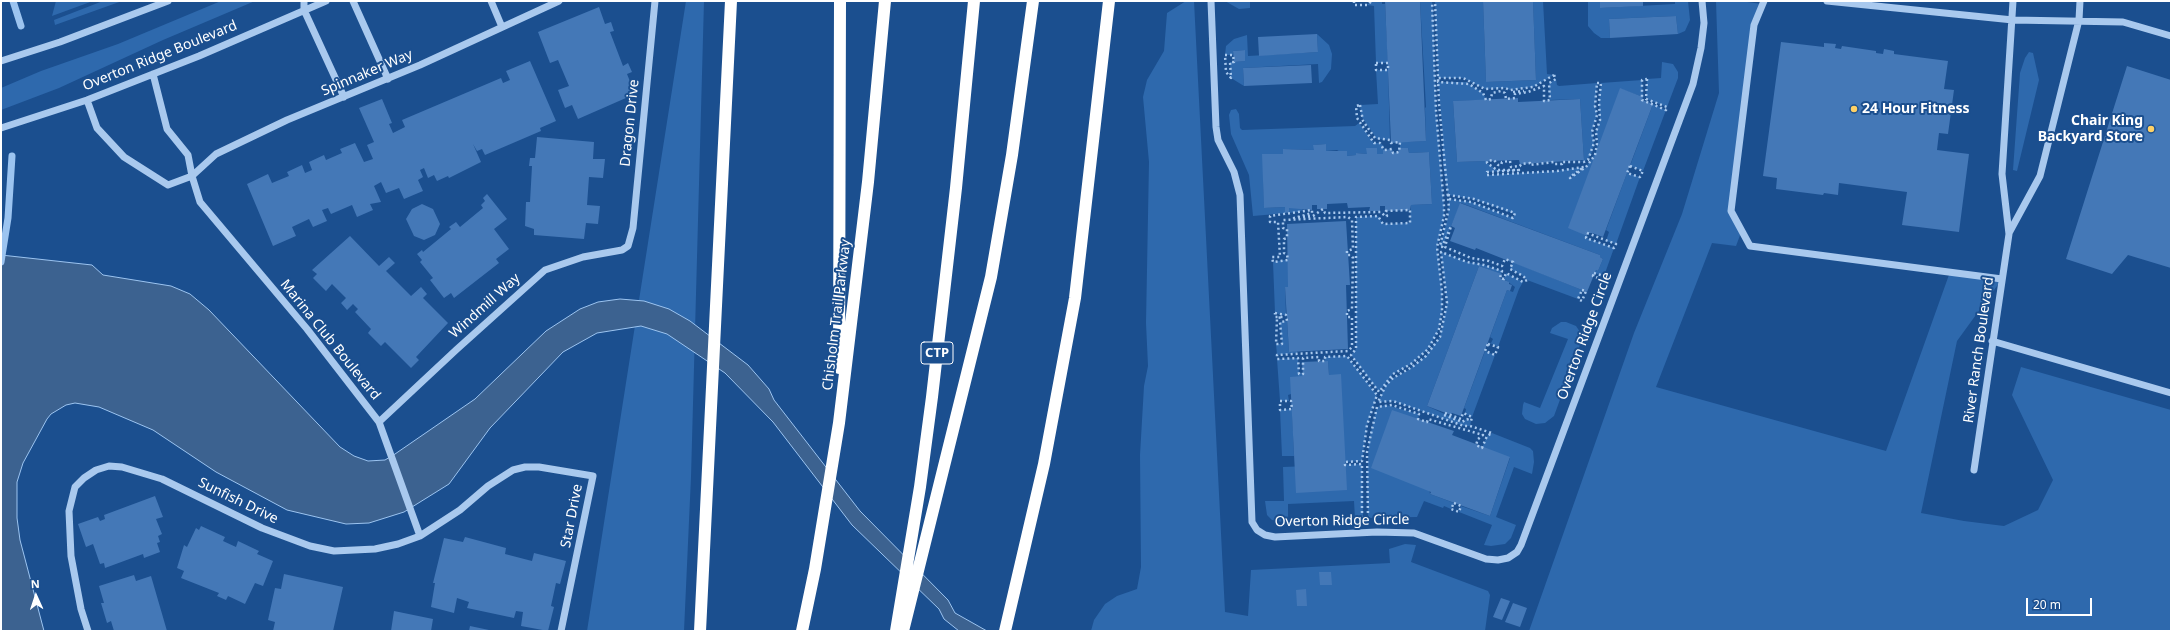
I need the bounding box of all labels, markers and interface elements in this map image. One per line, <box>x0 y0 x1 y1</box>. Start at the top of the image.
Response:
street label: Overton Ridge Boulevard <box>80 17 240 95</box>
street label: Spinnaker Way <box>319 46 415 100</box>
street label: Dragon Drive <box>617 79 643 167</box>
place label: 24 Hour Fitness <box>1862 101 1970 117</box>
marker: 24 Hour Fitness <box>1849 104 1859 114</box>
place label: Chair King Backyard Store <box>2038 113 2143 146</box>
marker: Chair King Backyard Store <box>2146 124 2156 134</box>
street label: Chisholm Trail Parkway <box>819 238 855 392</box>
street label: Windmill Way <box>446 270 524 342</box>
street label: Overton Ridge Circle <box>1554 270 1616 402</box>
street label: Marina Club Boulevard <box>276 276 384 404</box>
street label: River Ranch Boulevard <box>1960 276 1998 424</box>
road number: CTP <box>921 342 953 364</box>
street label: Sunfish Drive <box>195 474 281 528</box>
street label: Star Drive <box>558 483 586 549</box>
street label: Overton Ridge Circle <box>1274 511 1410 531</box>
north arrow <box>16 576 56 616</box>
text: N <box>30 576 40 591</box>
scale bar <box>2028 590 2094 616</box>
text: 20 m <box>2033 596 2061 613</box>

